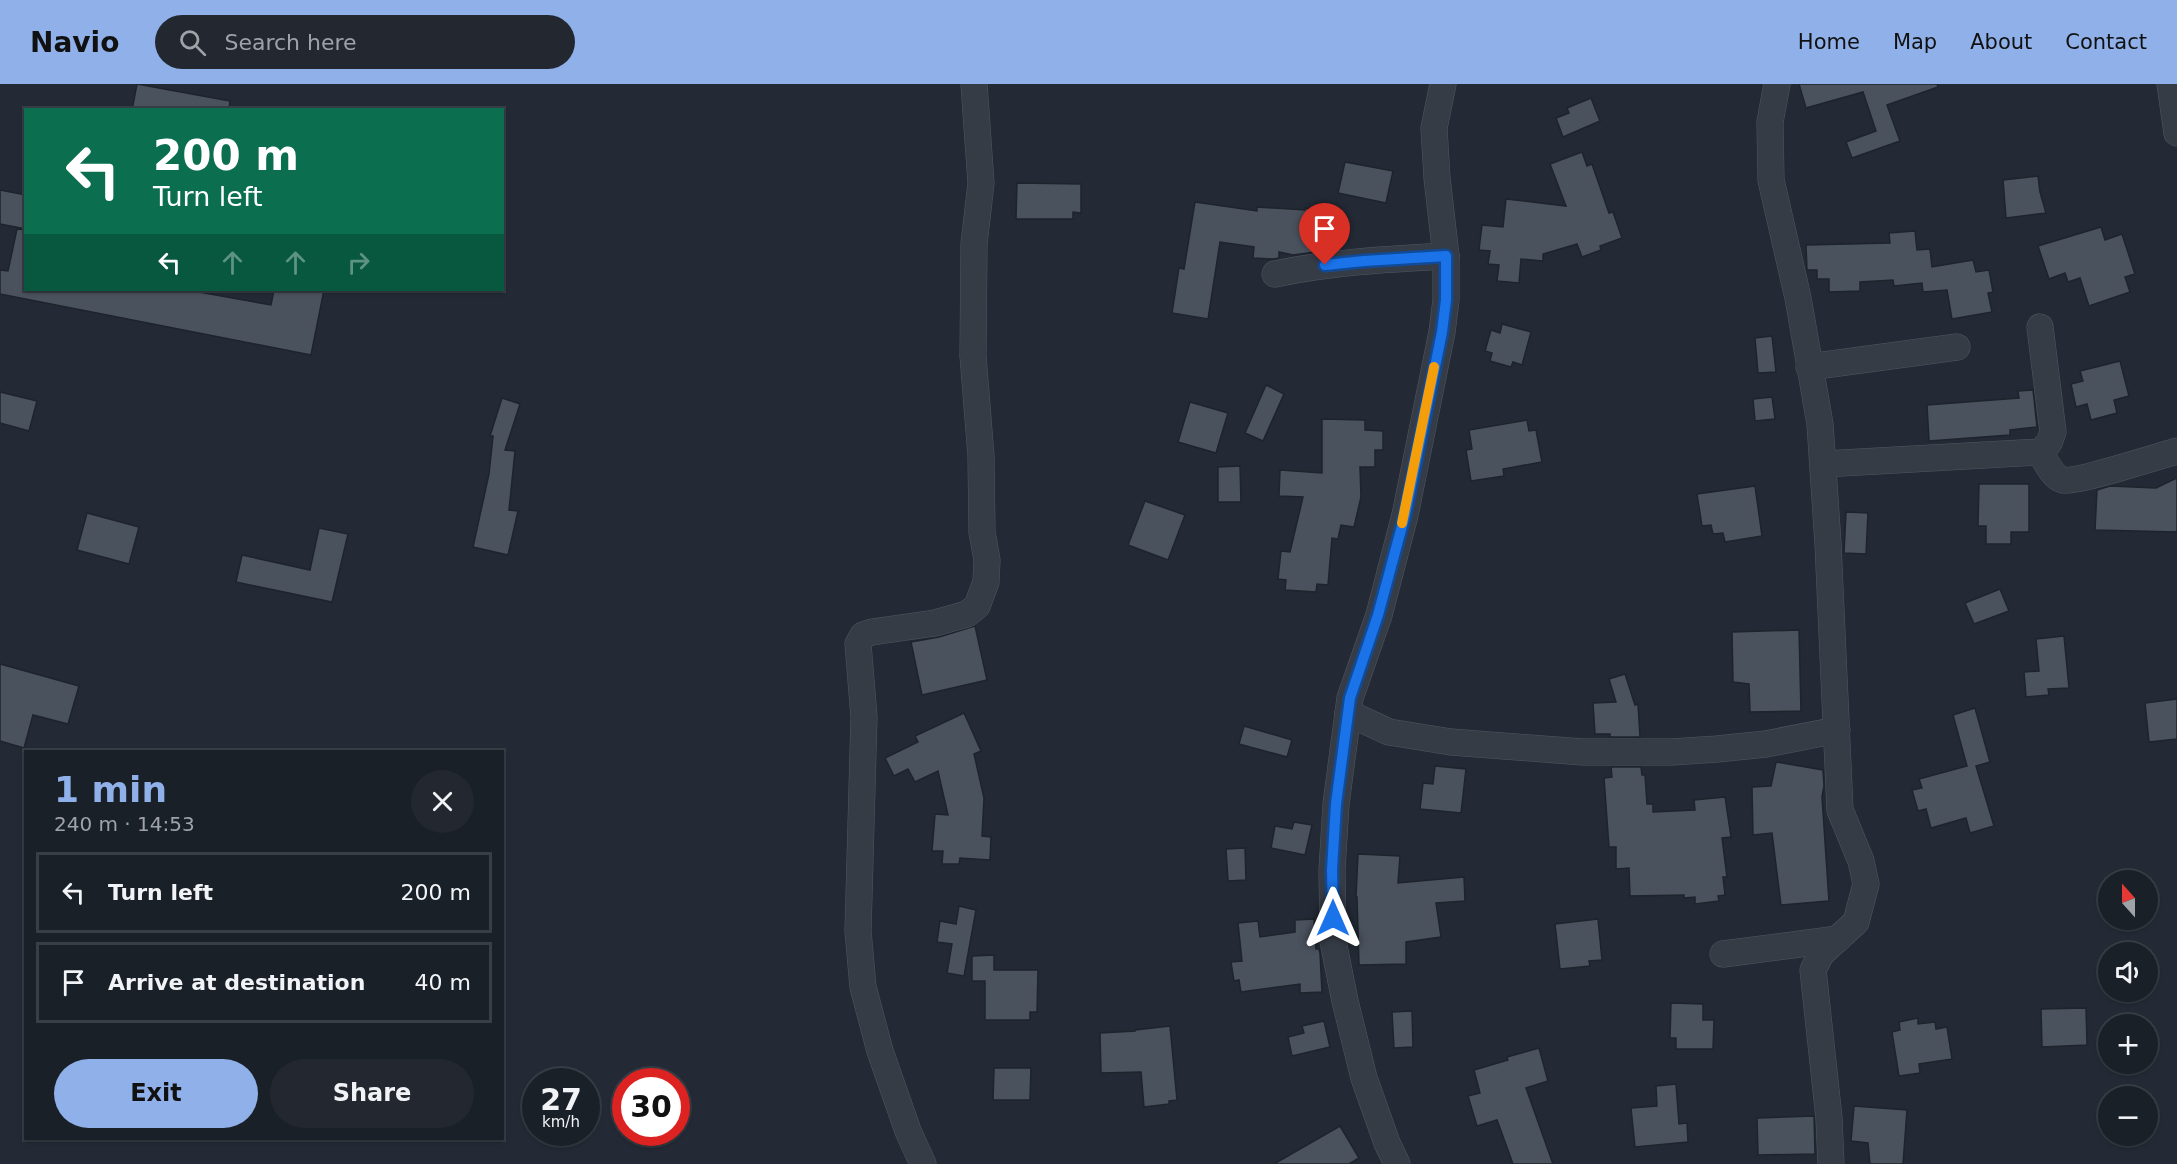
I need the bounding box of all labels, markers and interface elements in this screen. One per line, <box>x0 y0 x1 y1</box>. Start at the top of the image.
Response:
search box <box>155 15 575 69</box>
text: Navio <box>30 26 119 59</box>
icon: search <box>176 26 209 59</box>
text: Search here <box>224 30 357 55</box>
text: Home <box>1798 30 1860 54</box>
text: Map <box>1893 30 1937 54</box>
text: About <box>1970 30 2032 54</box>
text: Contact <box>2065 30 2147 54</box>
text: 200 m <box>153 131 299 180</box>
icon: left <box>54 132 132 210</box>
text: Turn left <box>153 181 263 212</box>
pin <box>1299 203 1350 265</box>
icon: arrive <box>1308 212 1341 245</box>
icon: left <box>153 246 186 279</box>
icon: ahead <box>216 246 249 279</box>
icon: ahead <box>279 246 312 279</box>
icon: right <box>342 246 375 279</box>
text: 1 min <box>54 769 167 810</box>
button: close <box>411 770 474 833</box>
text: 240 m · 14:53 <box>54 812 195 836</box>
north arrow <box>2098 870 2158 930</box>
map controls <box>2098 870 2158 1146</box>
icon: left <box>57 876 90 909</box>
text: Turn left <box>108 880 213 905</box>
text: 200 m <box>401 880 471 905</box>
position arrow <box>1301 886 1365 950</box>
button: sound <box>2098 942 2158 1002</box>
icon: arrive <box>57 966 90 999</box>
text: Arrive at destination <box>108 970 365 995</box>
text: 40 m <box>415 970 471 995</box>
button: + <box>2098 1014 2158 1074</box>
button: Exit <box>54 1059 258 1128</box>
button: Share <box>270 1059 474 1128</box>
speed limit sign: 30 <box>612 1068 690 1146</box>
text: 27 <box>540 1082 582 1117</box>
button: − <box>2098 1086 2158 1146</box>
text: km/h <box>542 1113 580 1131</box>

